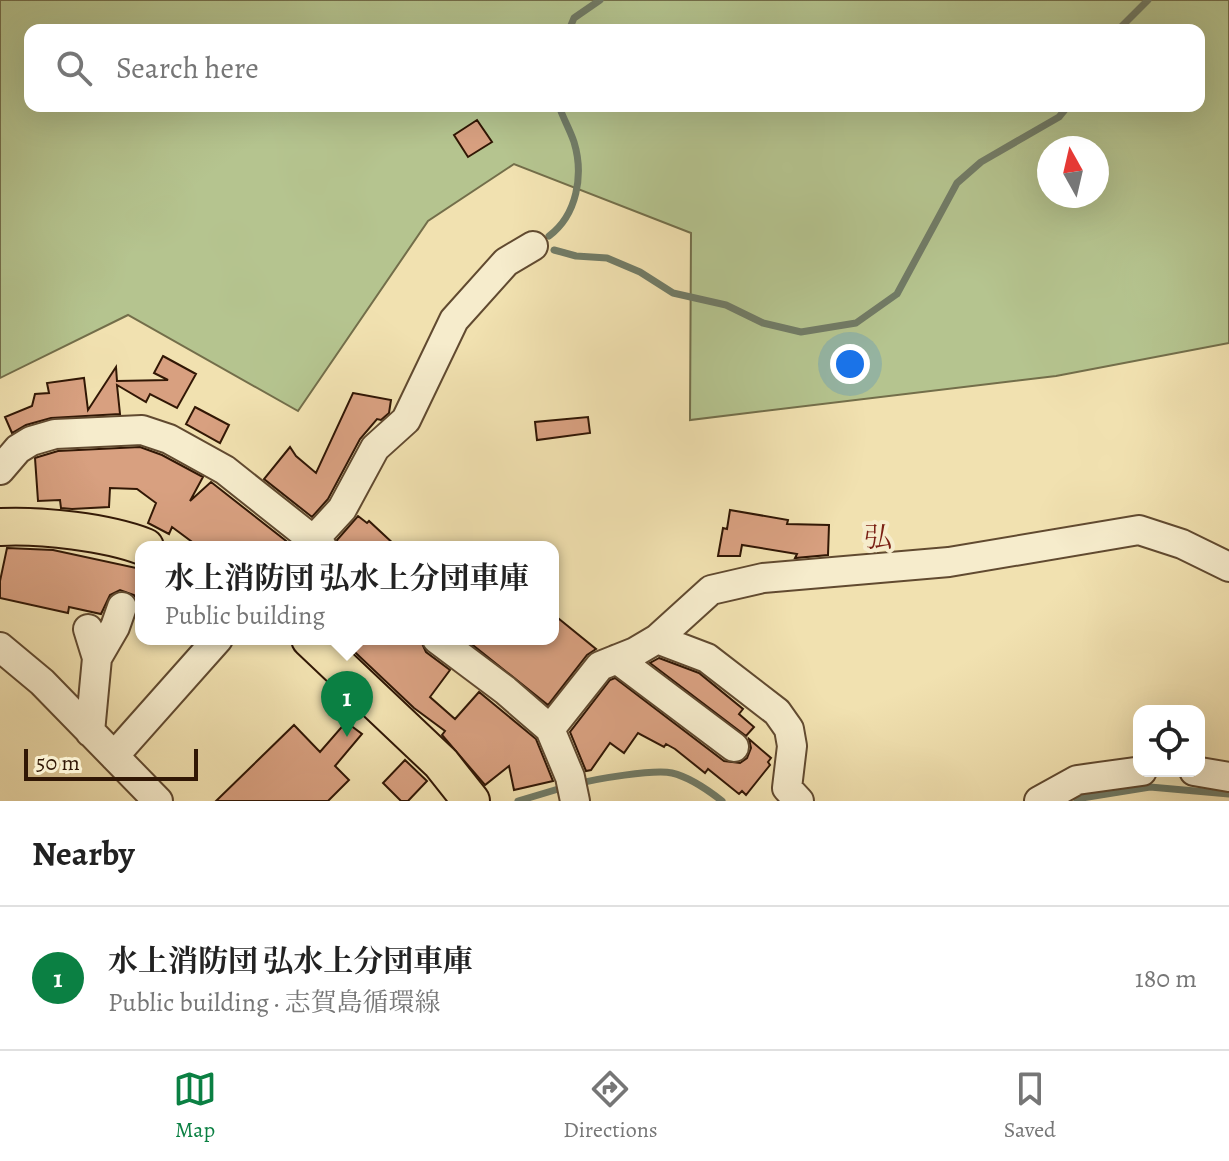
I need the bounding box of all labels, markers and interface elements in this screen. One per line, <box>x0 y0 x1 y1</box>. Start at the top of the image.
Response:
search box <box>24 24 1205 112</box>
icon: search <box>52 46 96 90</box>
text: Search here <box>116 48 259 88</box>
north arrow <box>1037 136 1109 208</box>
your location <box>830 344 870 384</box>
district label: 弘 <box>864 519 892 557</box>
popup <box>135 541 559 645</box>
text: 水上消防団 弘水上分団車庫 <box>164 558 530 598</box>
text: Public building <box>164 598 325 633</box>
pin: 1 <box>321 671 373 737</box>
map controls <box>1133 705 1205 777</box>
button: locate <box>1133 705 1205 777</box>
scale bar <box>24 745 198 781</box>
text: 50 m <box>36 748 80 778</box>
text: Nearby <box>32 830 135 877</box>
text: 水上消防団 弘水上分団車庫 <box>108 941 473 981</box>
text: 1 <box>53 961 63 996</box>
text: 180 m <box>1135 961 1197 996</box>
text: Public building · 志賀島循環線 <box>108 985 440 1020</box>
tab: Map <box>173 1067 217 1145</box>
tab: Directions <box>563 1067 658 1145</box>
tab: Saved <box>1004 1067 1056 1145</box>

